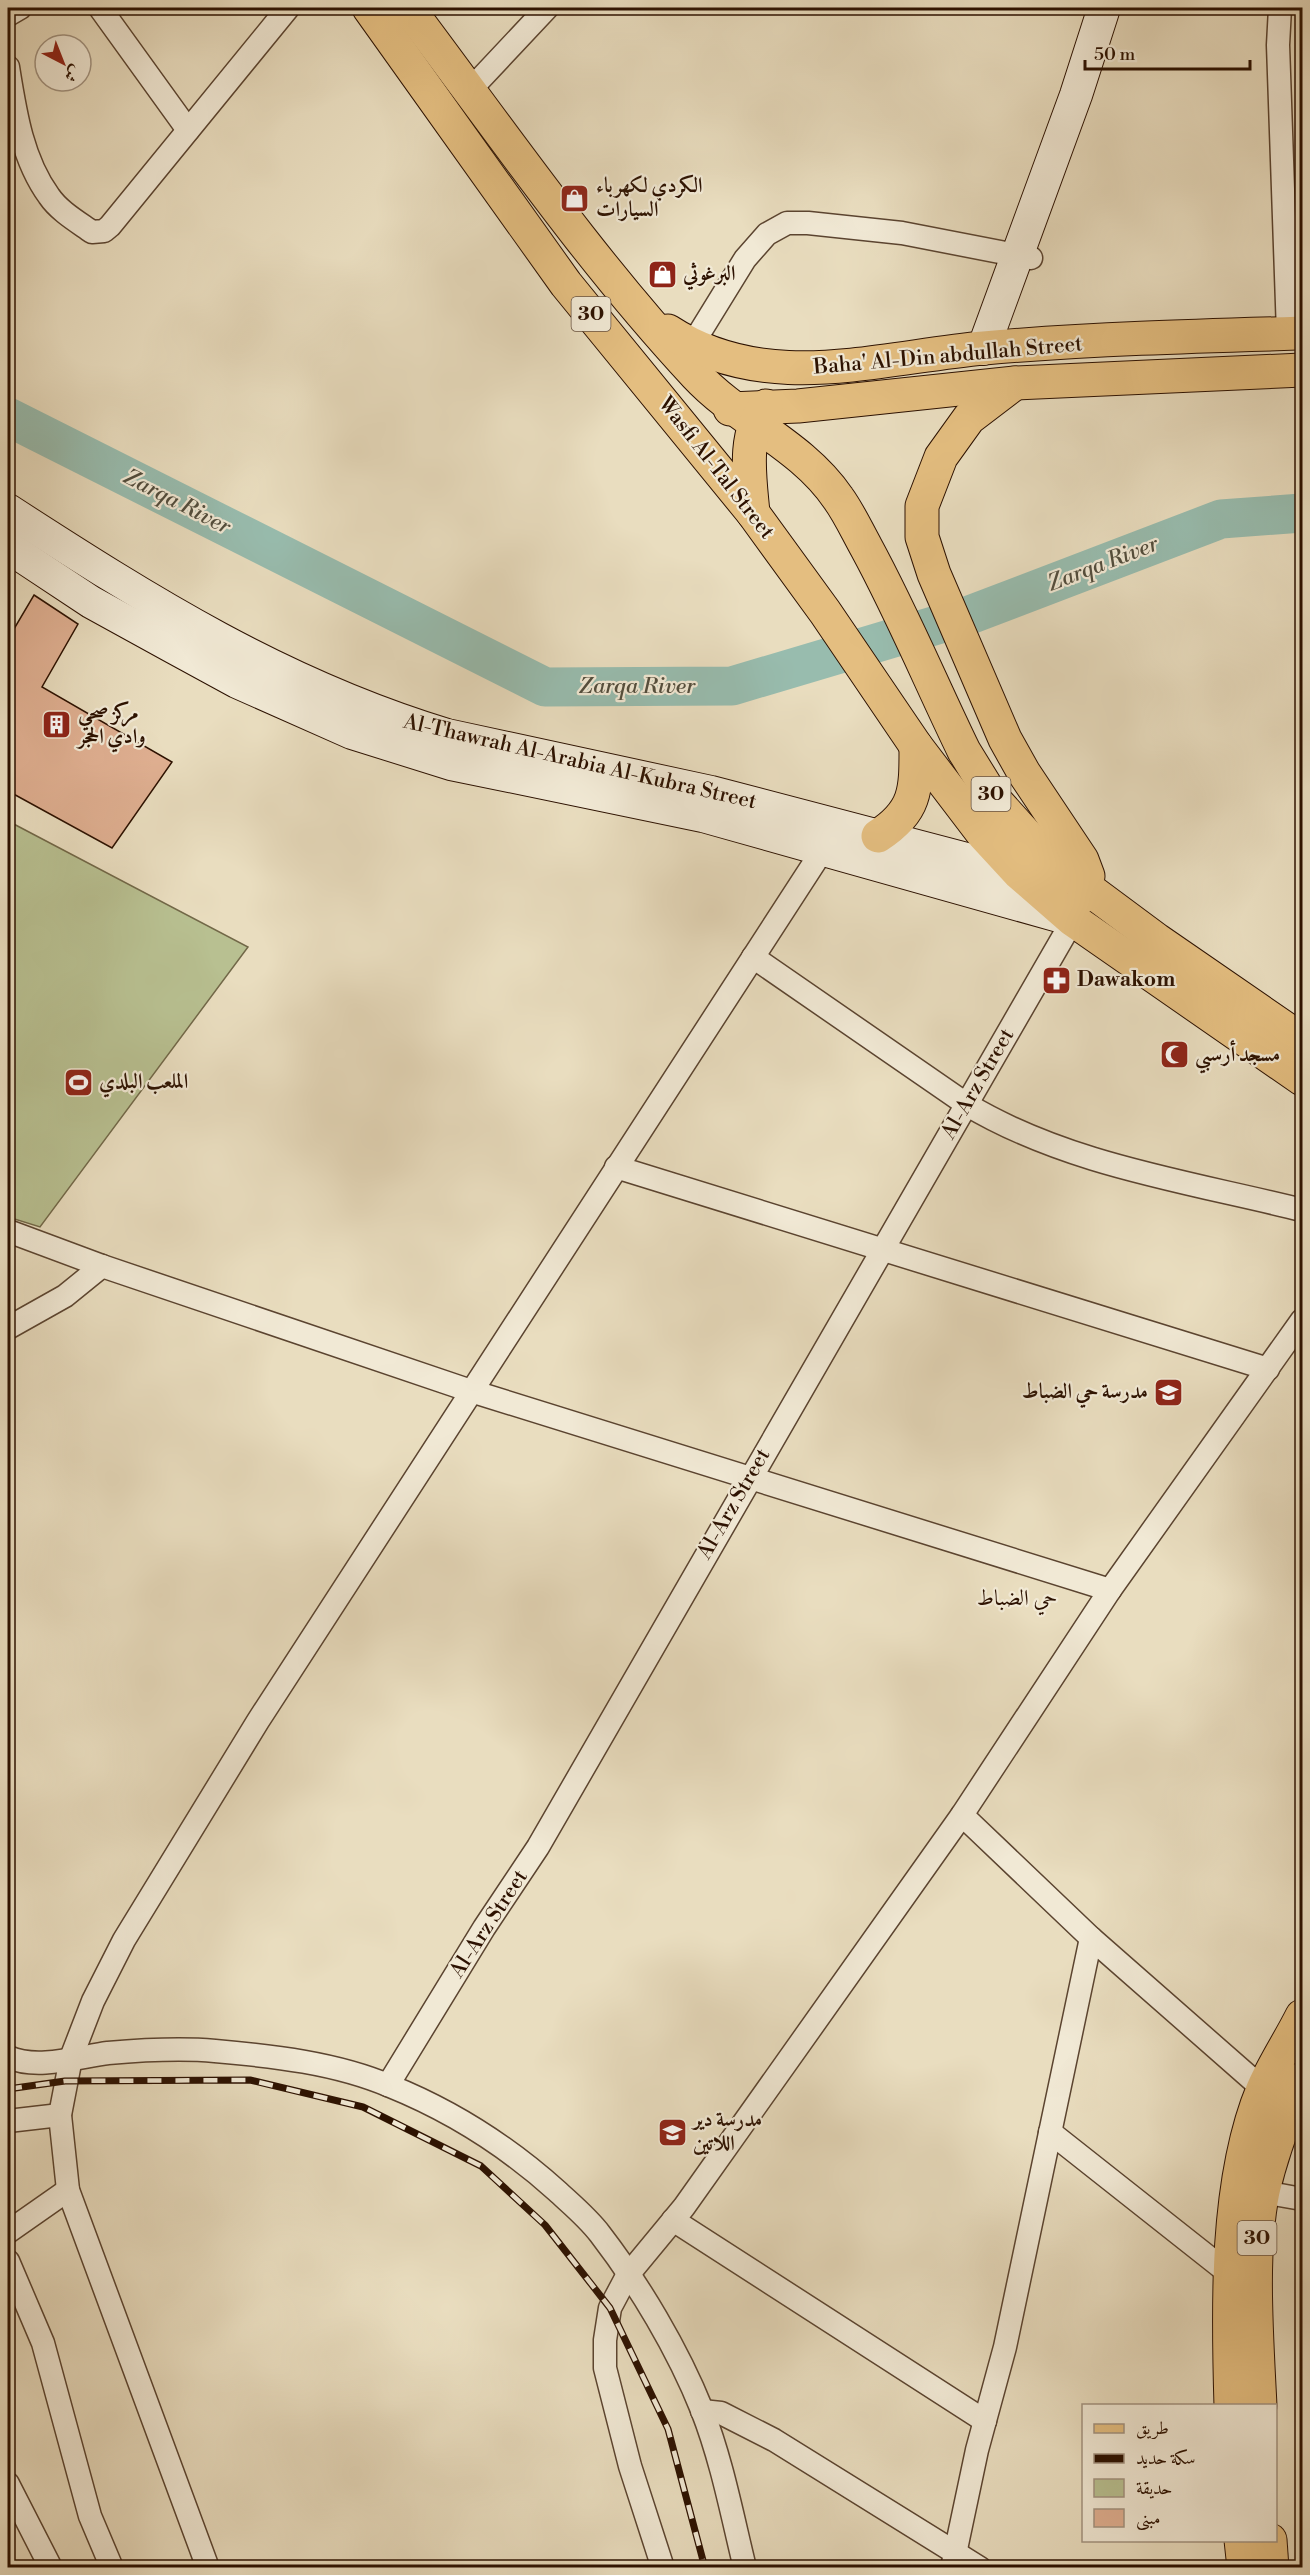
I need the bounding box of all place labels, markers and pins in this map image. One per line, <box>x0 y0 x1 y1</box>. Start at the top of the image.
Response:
place label: الكردي لكهرباء السيارات <box>596 173 703 223</box>
shop icon: الكردي لكهرباء السيارات <box>559 182 591 214</box>
shop icon: البرغوثي <box>646 258 678 290</box>
place label: البرغوثي <box>682 261 735 291</box>
place label: مركز صحي وادي الحجر <box>76 700 146 753</box>
building icon: مركز صحي وادي الحجر <box>41 709 73 741</box>
pharmacy icon: Dawakom <box>1040 964 1072 996</box>
place label: Dawakom <box>1077 967 1175 993</box>
mosque icon: مسجد أرسبي <box>1158 1039 1190 1071</box>
place label: مسجد أرسبي <box>1195 1040 1280 1074</box>
sports icon: الملعب البلدي <box>62 1066 94 1098</box>
place label: الملعب البلدي <box>99 1069 188 1098</box>
school or university icon: مدرسة حي الضباط <box>1153 1376 1185 1408</box>
place label: مدرسة حي الضباط <box>1022 1379 1148 1409</box>
place label: مدرسة دير اللاتين <box>691 2107 762 2157</box>
school or university icon: مدرسة دير اللاتين <box>656 2116 688 2148</box>

